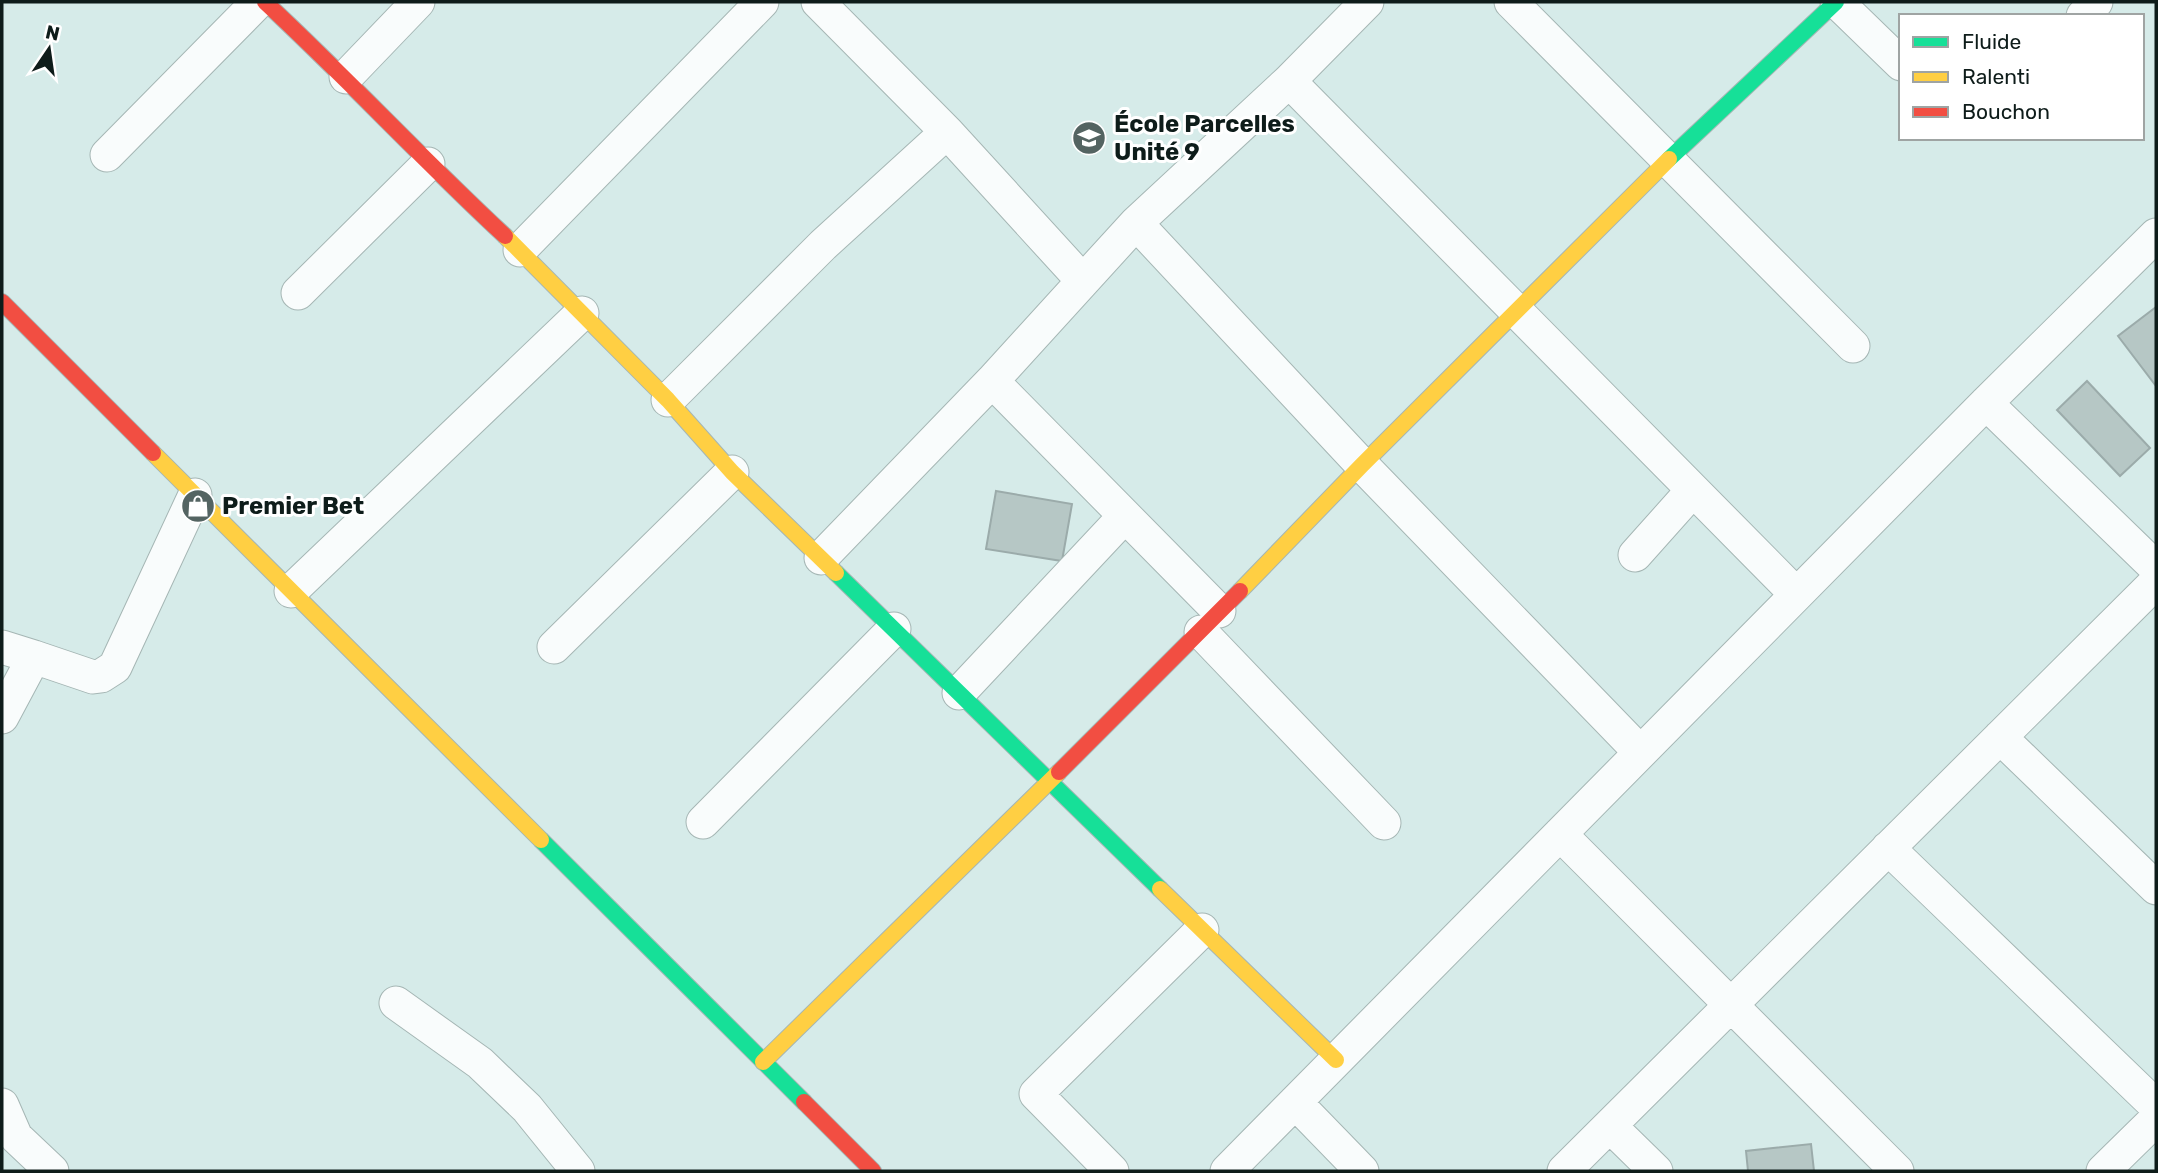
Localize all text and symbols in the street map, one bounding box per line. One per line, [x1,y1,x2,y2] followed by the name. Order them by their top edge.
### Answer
[14,14,84,84] north arrow
[1899,14,2144,140] legend
[43,20,62,46] text: N
[1962,29,2021,54] text: Fluide
[1962,64,2030,89] text: Ralenti
[1962,99,2050,124] text: Bouchon
[1114,110,1295,166] place label: École Parcelles Unité 9
[1070,119,1108,157] school or university icon: École Parcelles Unité 9
[179,487,217,525] shop icon: Premier Bet
[222,492,364,520] place label: Premier Bet

